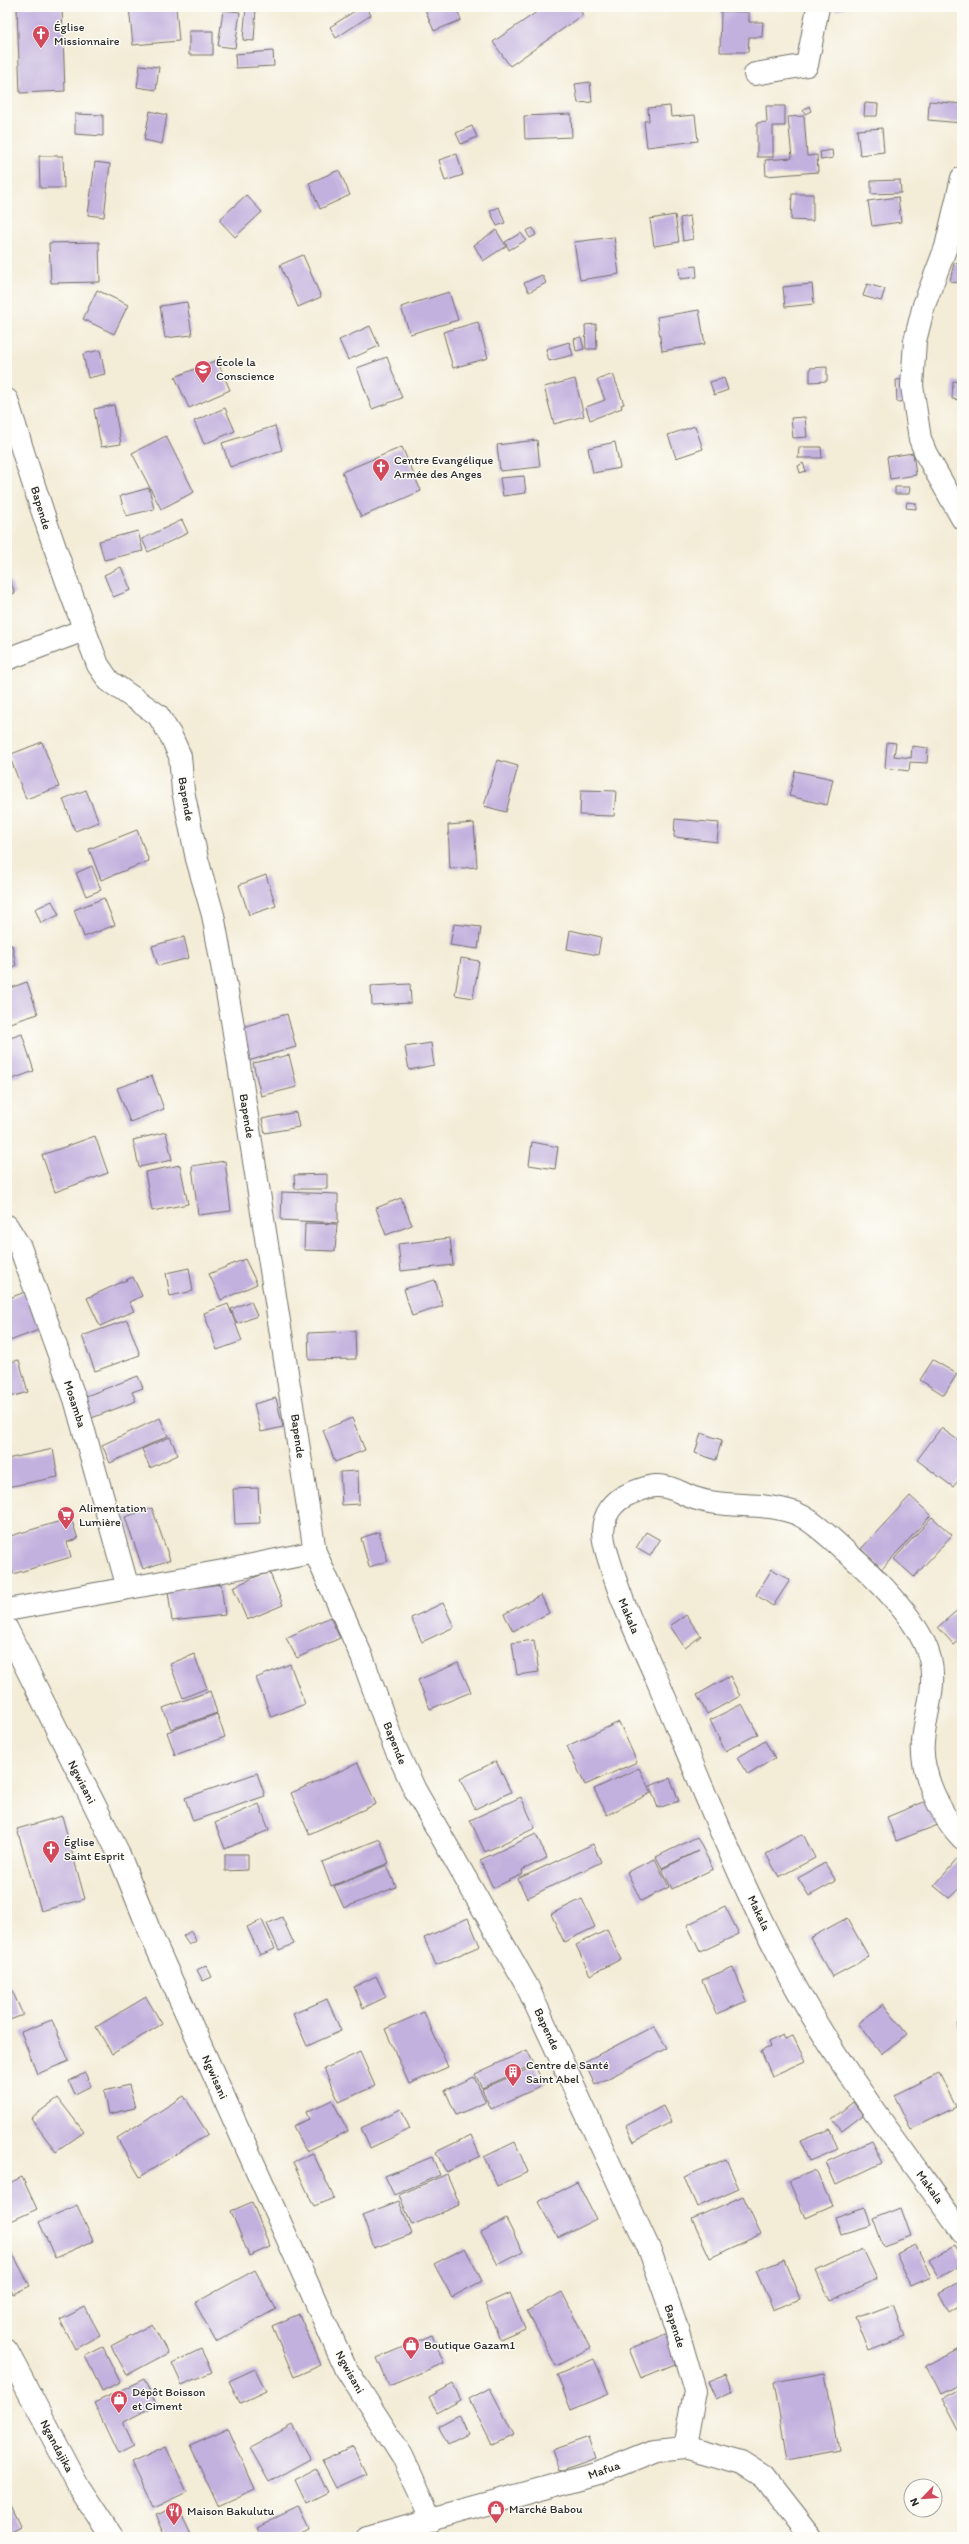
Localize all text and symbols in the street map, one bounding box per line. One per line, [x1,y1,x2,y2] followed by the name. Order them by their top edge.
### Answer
[54,20,120,48] place label: Église Missionnaire
[31,24,51,49] church icon: Église Missionnaire
[216,355,275,383] place label: École la Conscience
[193,359,213,384] school or university icon: École la Conscience
[394,453,494,481] place label: Centre Evangélique Armée des Anges
[371,457,391,482] church icon: Centre Evangélique Armée des Anges
[28,485,54,532] street label: Bapende
[175,776,197,822] street label: Bapende
[237,1093,257,1139] street label: Bapende
[61,1379,89,1430] street label: Mosamba
[288,1413,308,1459] street label: Bapende
[79,1501,147,1529] place label: Alimentation Lumière
[56,1505,76,1530] supermarket icon: Alimentation Lumière
[615,1596,643,1637] street label: Makala
[380,1720,410,1767] street label: Bapende
[65,1758,99,1806] street label: Ngwisani
[64,1835,125,1863] place label: Église Saint Esprit
[41,1839,61,1864] church icon: Église Saint Esprit
[745,1893,774,1934] street label: Makala
[531,2006,563,2052] street label: Bapende
[199,2053,231,2101] street label: Ngwisani
[526,2058,609,2086] place label: Centre de Santé Saint Abel
[503,2062,523,2087] building icon: Centre de Santé Saint Abel
[913,2168,947,2207] street label: Makala
[661,2303,689,2350] street label: Bapende
[401,2335,421,2360] shop icon: Boutique Gazam1
[424,2338,516,2352] place label: Boutique Gazam1
[333,2348,367,2396] street label: Ngwisani
[132,2385,206,2413] place label: Dépôt Boisson et Ciment
[109,2389,129,2414] shop icon: Dépôt Boisson et Ciment
[37,2417,77,2475] street label: Ngandajika
[586,2458,623,2482] street label: Mafua
[903,2478,943,2518] north arrow
[907,2496,922,2508] text: N
[486,2499,506,2524] shop icon: Marché Babou
[164,2501,184,2526] restaurant icon: Maison Bakulutu
[509,2502,583,2516] place label: Marché Babou
[187,2504,275,2518] place label: Maison Bakulutu

